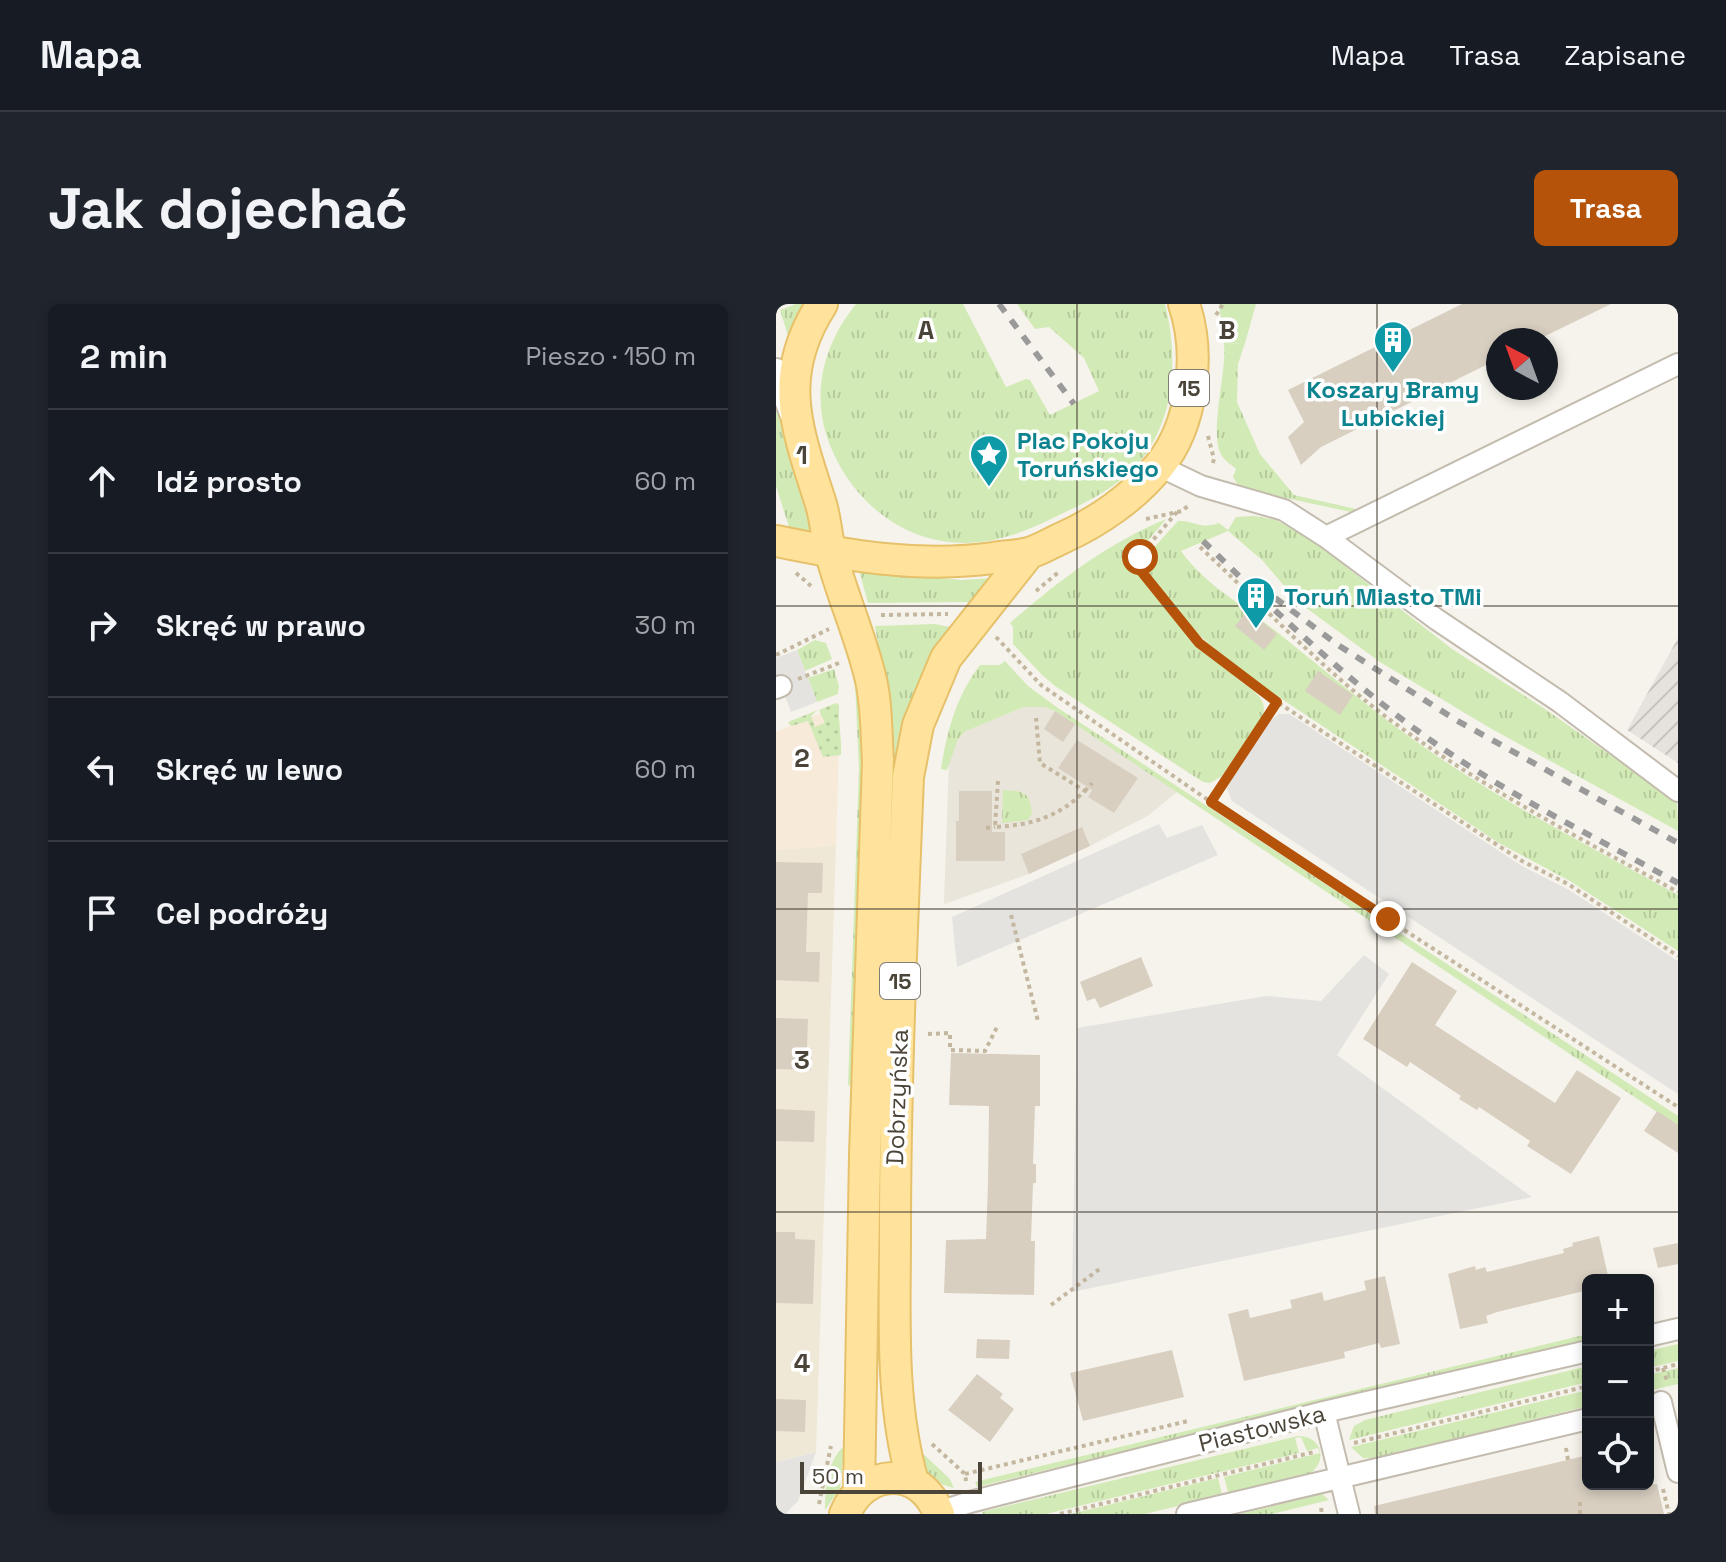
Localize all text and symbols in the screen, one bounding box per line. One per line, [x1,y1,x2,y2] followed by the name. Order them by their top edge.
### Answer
[40,31,142,79] text: Mapa
[1331,37,1405,73] text: Mapa
[1449,37,1520,73] text: Trasa
[1564,37,1686,73] text: Zapisane
[1534,170,1678,246] button: Trasa
[48,173,408,244] text: Jak dojechać
[918,313,935,347] text: A
[1218,313,1236,347] text: B
[1372,319,1414,374] building icon: Koszary Bramy Lubickiej
[1486,328,1558,400] north arrow
[80,335,168,378] text: 2 min
[525,339,696,373] text: Pieszo · 150 m
[1169,370,1209,406] road number: 15
[1307,374,1479,433] place label: Koszary Bramy Lubickiej
[1017,425,1159,484] place label: Plac Pokoju Toruńskiego
[968,433,1010,488] place icon: Plac Pokoju Toruńskiego
[796,438,808,472] text: 1
[80,459,124,503] icon: ahead
[156,462,302,501] text: Idź prosto
[634,464,696,498] text: 60 m
[1122,539,1158,575] route start
[1235,575,1277,630] building icon: Toruń Miasto TMi
[1284,581,1482,612] place label: Toruń Miasto TMi
[80,603,124,647] icon: right
[156,606,366,645] text: Skręć w prawo
[635,608,696,642] text: 30 m
[794,741,810,775] text: 2
[80,747,124,791] icon: left
[156,750,343,789] text: Skręć w lewo
[634,752,696,786] text: 60 m
[80,891,124,935] icon: arrive
[156,894,328,933] text: Cel podróży
[1370,901,1406,937] route end
[880,963,920,999] road number: 15
[879,1028,915,1166] street label: Dobrzyńska
[794,1043,810,1077] text: 3
[1582,1274,1654,1490] map controls
[1582,1274,1654,1346] button: +
[794,1346,810,1380] text: 4
[1582,1346,1654,1418] button: −
[1195,1397,1329,1459] street label: Piastowska
[1582,1418,1654,1490] button: locate
[800,1458,982,1494] scale bar
[812,1462,864,1490] text: 50 m

